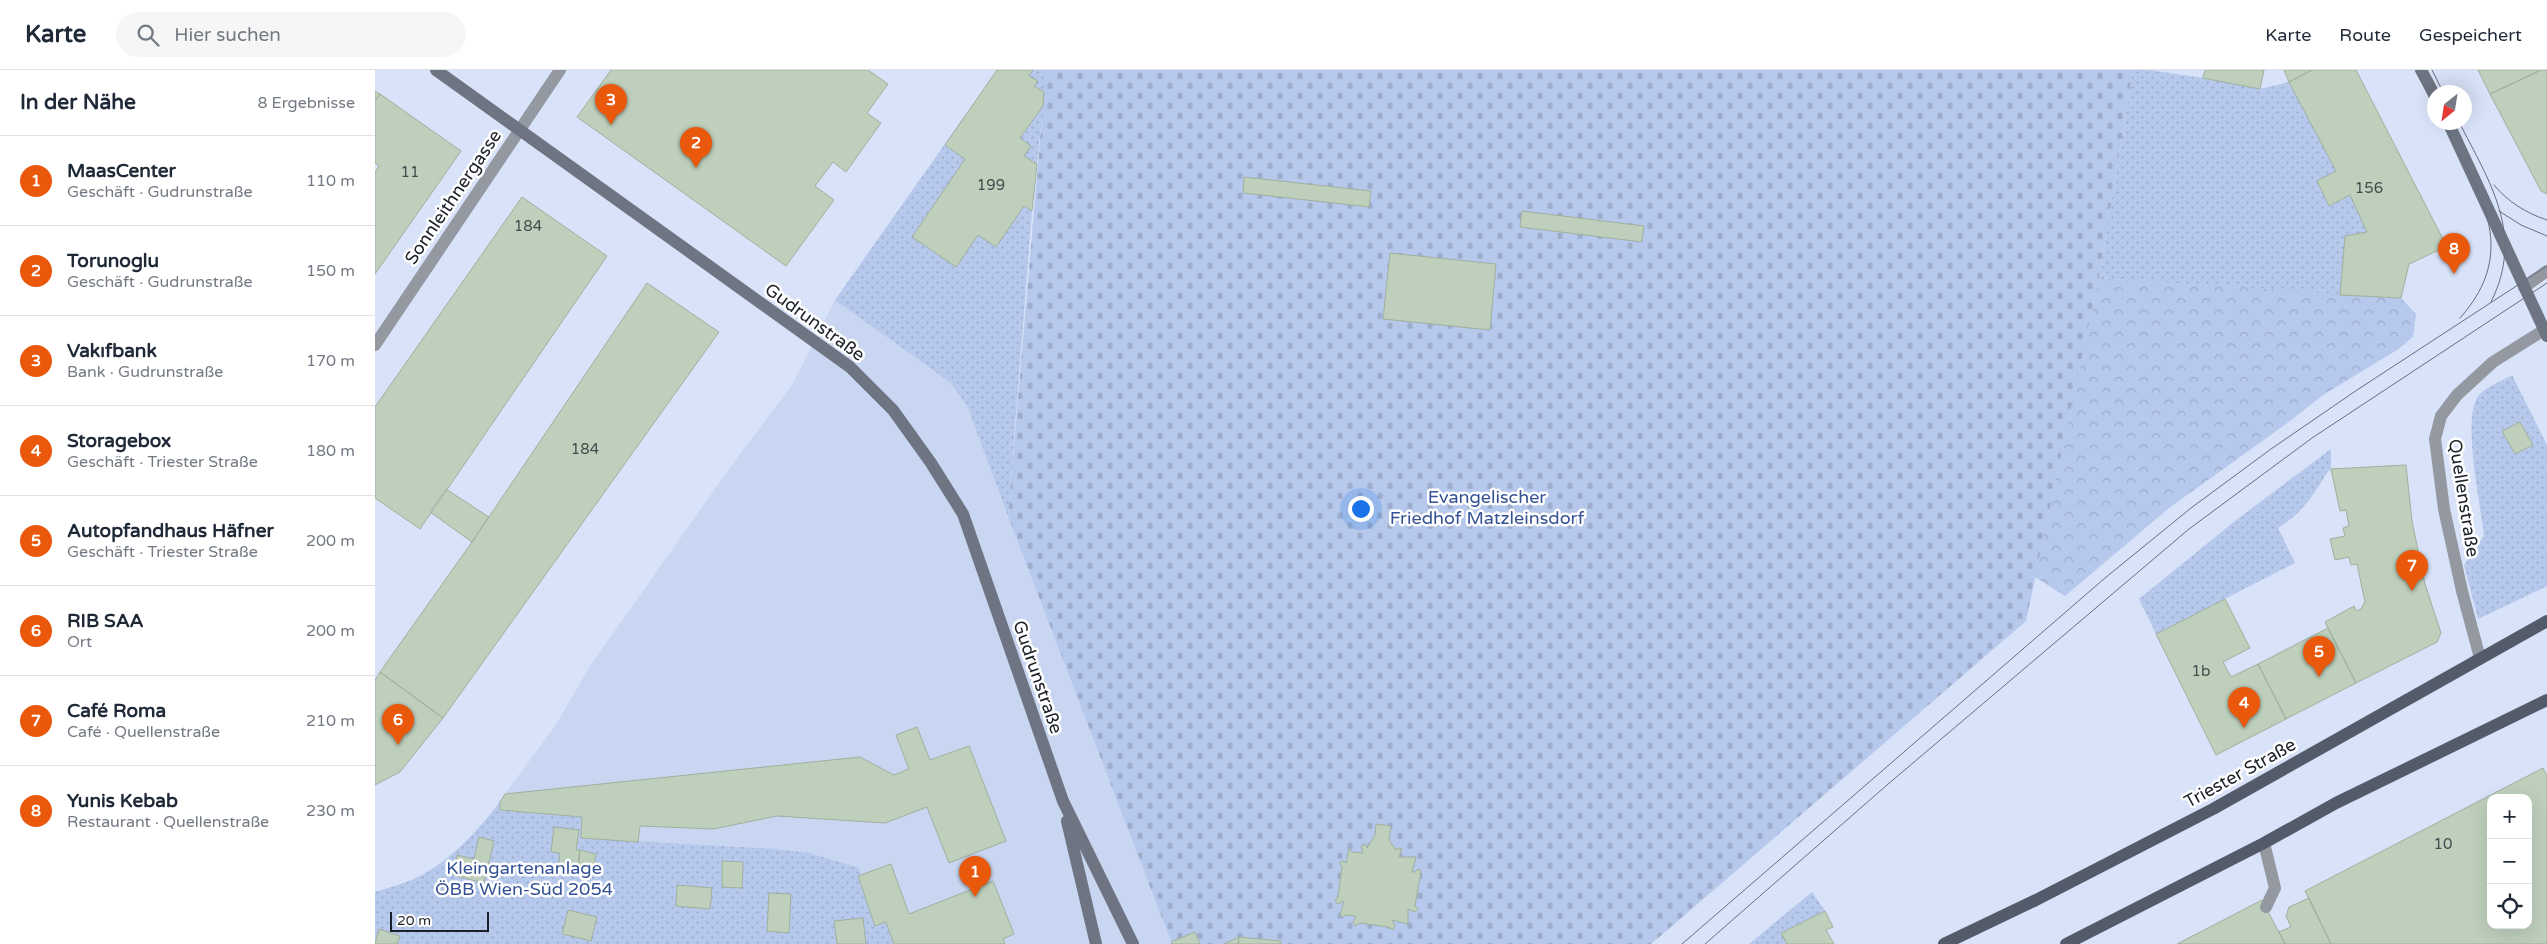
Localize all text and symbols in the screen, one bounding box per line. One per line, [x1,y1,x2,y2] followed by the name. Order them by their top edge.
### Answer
[116,12,466,57] search box
[25,20,86,49] text: Karte
[134,21,162,49] icon: search
[174,24,281,46] text: Hier suchen
[2265,24,2311,46] text: Karte
[2339,24,2391,46] text: Route
[2419,24,2522,46] text: Gespeichert
[595,84,627,125] pin: 3
[2427,85,2472,130] north arrow
[20,90,136,115] text: In der Nähe
[257,93,355,113] text: 8 Ergebnisse
[400,125,506,269] street label: Sonnleithnergasse
[680,127,712,168] pin: 2
[67,160,176,182] text: MaasCenter
[401,163,419,181] house number: 11
[31,171,41,191] text: 1
[306,171,355,191] text: 110 m
[977,176,1005,194] house number: 199
[2355,179,2383,197] house number: 156
[67,182,253,202] text: Geschäft · Gudrunstraße
[514,217,542,235] house number: 184
[2438,233,2470,274] pin: 8
[67,250,159,272] text: Torunoglu
[31,261,41,281] text: 2
[306,261,355,281] text: 150 m
[67,272,253,292] text: Geschäft · Gudrunstraße
[761,278,869,366] street label: Gudrunstraße
[67,340,157,362] text: Vakıfbank
[31,351,41,371] text: 3
[306,351,355,371] text: 170 m
[67,362,223,382] text: Bank · Gudrunstraße
[67,430,171,452] text: Storagebox
[2444,437,2484,559] street label: Quellenstraße
[571,440,599,458] house number: 184
[31,441,41,461] text: 4
[306,441,355,461] text: 180 m
[67,452,258,472] text: Geschäft · Triester Straße
[1390,486,1584,529] park label: Evangelischer Friedhof Matzleinsdorf
[1348,496,1374,522] your location
[67,520,274,542] text: Autopfandhaus Häfner
[31,531,41,551] text: 5
[306,531,355,551] text: 200 m
[67,542,258,562] text: Geschäft · Triester Straße
[2396,550,2428,591] pin: 7
[67,610,144,632] text: RIB SAA
[1008,617,1068,737] street label: Gudrunstraße
[31,621,41,641] text: 6
[306,621,355,641] text: 200 m
[67,632,92,652] text: Ort
[2303,636,2335,677] pin: 5
[2192,662,2210,680] house number: 1b
[2228,687,2260,728] pin: 4
[67,700,166,722] text: Café Roma
[382,704,414,745] pin: 6
[31,711,41,731] text: 7
[306,711,355,731] text: 210 m
[67,722,220,742] text: Café · Quellenstraße
[2180,733,2300,813] street label: Triester Straße
[67,790,178,812] text: Yunis Kebab
[2487,794,2532,929] map controls
[2487,794,2532,839] button: +
[31,801,41,821] text: 8
[306,801,355,821] text: 230 m
[67,812,269,832] text: Restaurant · Quellenstraße
[2434,835,2452,853] house number: 10
[2487,839,2532,884] button: −
[959,856,991,897] pin: 1
[435,857,613,900] park label: Kleingartenanlage ÖBB Wien-Süd 2054
[2487,884,2532,929] button: locate
[390,909,489,932] scale bar
[397,912,431,929] text: 20 m

